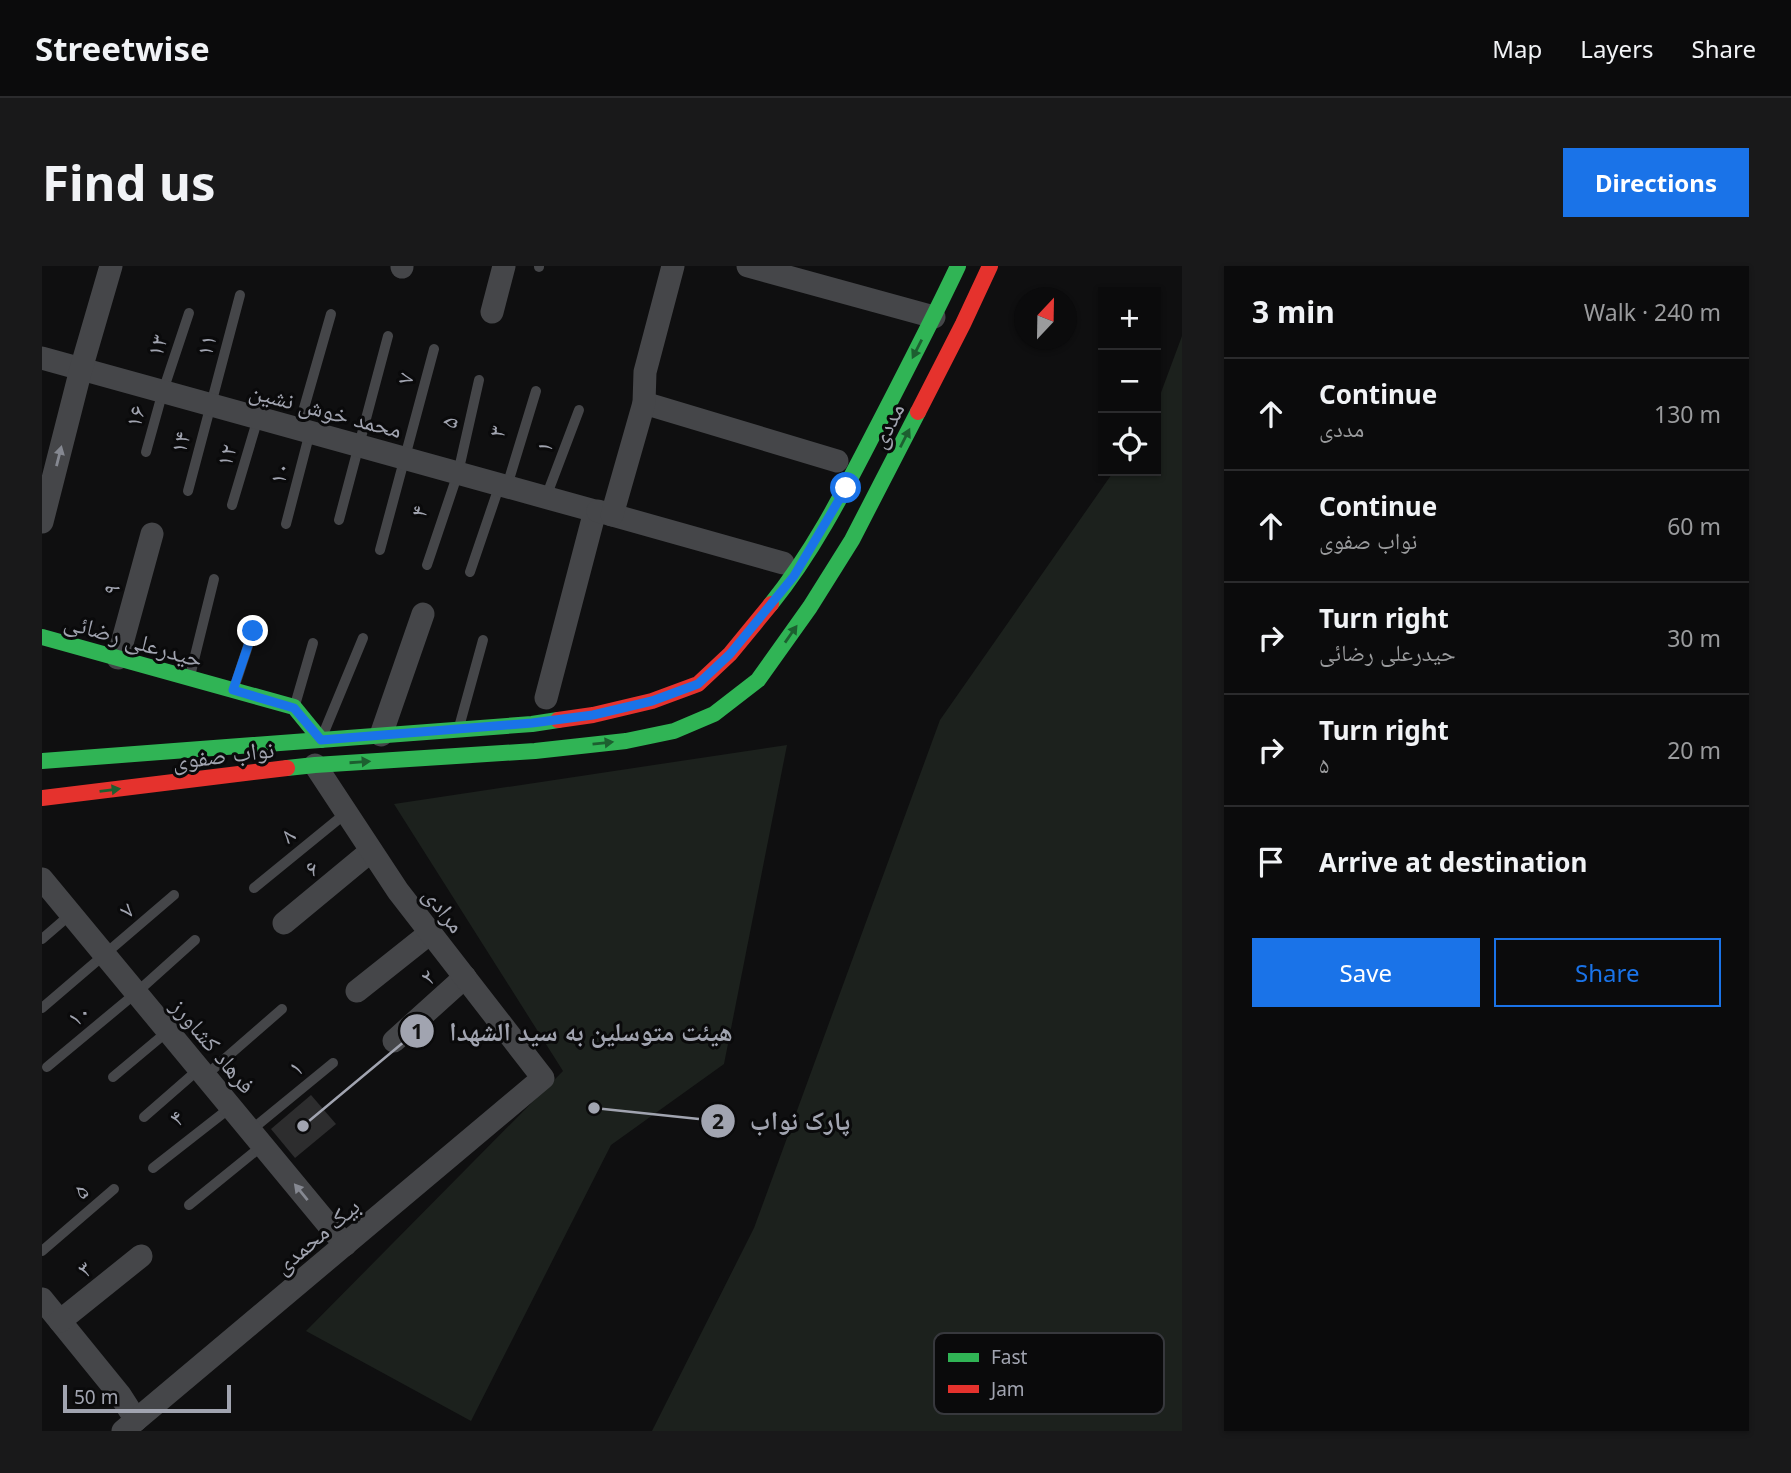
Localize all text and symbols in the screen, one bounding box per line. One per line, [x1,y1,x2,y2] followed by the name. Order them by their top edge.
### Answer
[35,26,210,71] text: Streetwise
[1492,32,1542,65] text: Map
[1580,32,1654,65] text: Layers
[1692,32,1756,65] text: Share
[1563,148,1749,217] button: Directions
[42,149,216,215] text: Find us
[1014,287,1077,350] north arrow
[1098,287,1161,476] map controls
[1098,287,1161,350] button: +
[1252,291,1335,332] text: 3 min
[1584,296,1721,328] text: Walk · 240 m
[137,330,175,360] street label: ۱۳
[186,330,224,360] street label: ۱۱
[912,339,923,359] one-way arrow
[1098,350,1161,413] button: −
[387,368,421,387] street label: ۷
[246,373,406,445] street label: محمد خوش نشین
[1319,376,1437,412] text: Continue
[1252,395,1290,433] icon: ahead
[861,397,911,453] street label: مددی
[1654,398,1721,430] text: 130 m
[115,401,153,431] street label: ۱۶
[1319,412,1364,444] text: مددی
[431,413,465,431] street label: ۵
[1098,413,1161,476] button: locate
[479,421,513,441] street label: ۳
[160,427,198,457] street label: ۱۴
[899,428,911,448] one-way arrow
[526,435,560,457] street label: ۱
[206,440,244,470] street label: ۱۲
[54,445,65,467] one-way arrow
[259,458,297,488] street label: ۱۰
[830,472,861,503] route start
[1319,488,1437,524] text: Continue
[401,501,435,521] street label: ۴
[1252,507,1290,545] icon: ahead
[1667,510,1721,542] text: 60 m
[1319,524,1417,556] text: نواب صفوی
[93,580,127,598] street label: ۹
[1319,600,1449,636] text: Turn right
[61,603,207,675] street label: حیدرعلی رضائی
[237,615,268,646] route end
[1252,619,1290,657] icon: right
[1667,622,1721,654] text: 30 m
[783,625,797,643] one-way arrow
[1319,636,1456,668] text: حیدرعلی رضائی
[1319,712,1449,748] text: Turn right
[170,731,276,777] street label: نواب صفوی
[1252,731,1290,769] icon: right
[1667,734,1721,766] text: 20 m
[592,738,614,749] one-way arrow
[1319,748,1329,780] text: ۵
[349,757,371,768] one-way arrow
[99,784,121,795] one-way arrow
[272,818,302,850] street label: ۸
[1252,843,1290,881] icon: arrive
[1319,844,1588,880] text: Arrive at destination
[296,851,326,883] street label: ۶
[416,879,474,939] street label: مرادی
[111,893,141,925] street label: ۷
[1252,938,1480,1007] button: Save
[1494,938,1721,1007] button: Share
[412,960,442,992] street label: ۲
[163,989,264,1100] street label: فرهاد کشاورز
[59,994,97,1034] street label: ۱۰
[400,1008,746,1055] callout: هیئت متوسلین به سید الشهدا
[449,1013,733,1049] text: هیئت متوسلین به سید الشهدا
[411,1017,423,1045] text: 1
[280,1051,310,1083] street label: ۱
[701,1098,864,1145] callout: پارک نواب
[162,1101,190,1133] street label: ۴
[750,1102,850,1138] text: پارک نواب
[712,1107,724,1135] text: 2
[65,1174,95,1206] street label: ۵
[294,1184,309,1201] one-way arrow
[266,1189,366,1281] street label: بیک محمدی
[69,1252,99,1284] street label: ۳
[934,1333,1164,1414] legend
[991,1344,1028,1370] text: Fast
[989,1376,1025,1402] text: Jam
[63,1382,231,1414] scale bar
[74,1384,118,1410] text: 50 m

